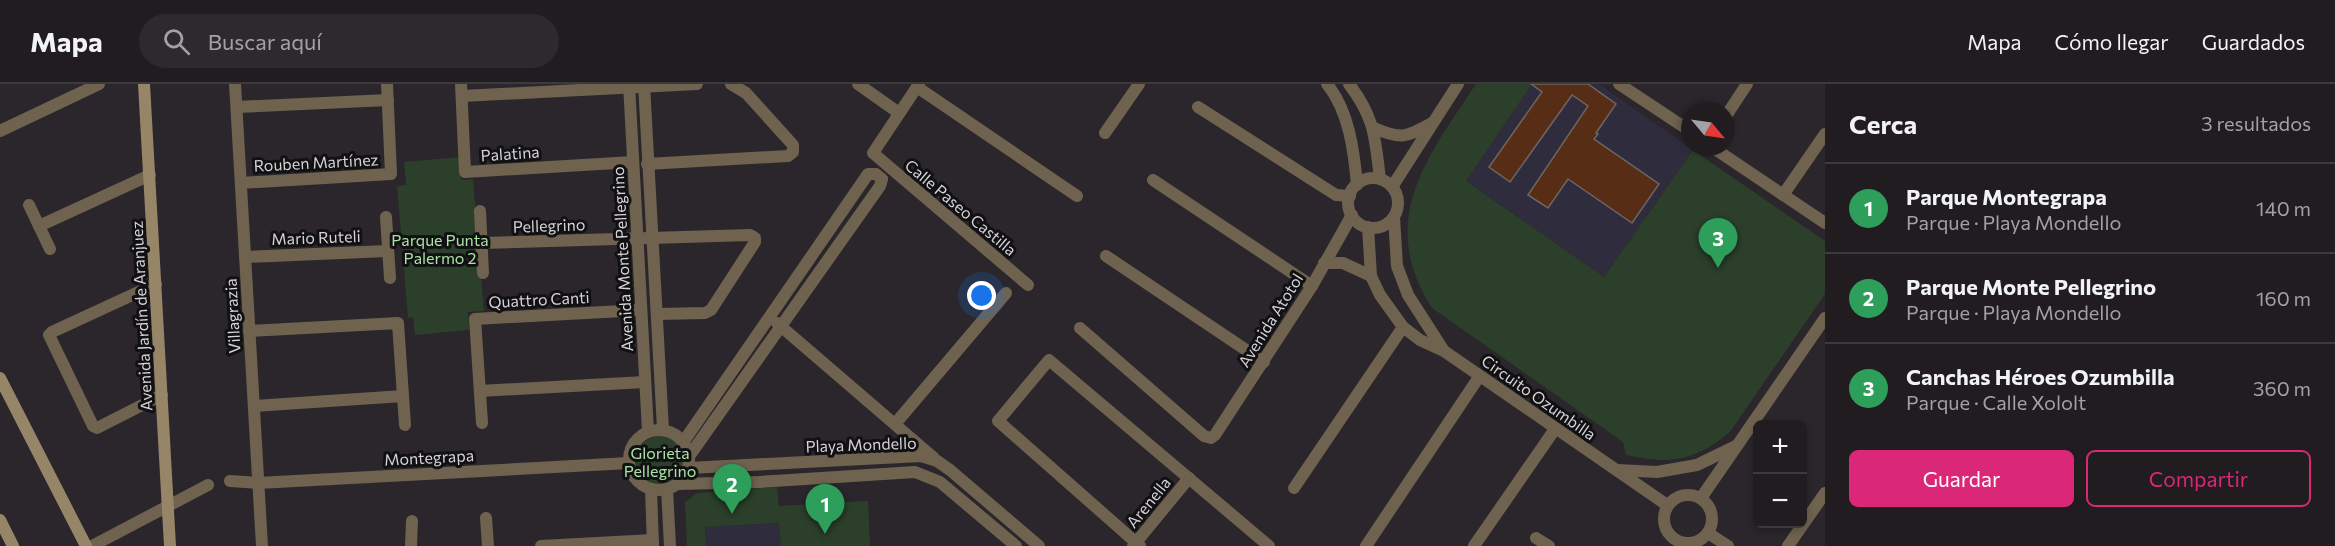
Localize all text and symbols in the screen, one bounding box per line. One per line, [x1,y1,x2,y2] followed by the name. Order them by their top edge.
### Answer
[139,14,559,68] search box
[30,24,103,58] text: Mapa
[160,25,193,58] icon: search
[208,28,322,55] text: Buscar aquí
[1967,29,2022,54] text: Mapa
[2055,29,2169,54] text: Cómo llegar
[2202,29,2305,54] text: Guardados
[1681,102,1735,156] north arrow
[1849,108,1917,139] text: Cerca
[2201,111,2311,135] text: 3 resultados
[480,141,540,165] street label: Palatina
[253,149,379,175] street label: Rouben Martínez
[901,155,1021,259] street label: Calle Paseo Castilla
[608,166,636,352] street label: Avenida Monte Pellegrino
[1906,183,2107,210] text: Parque Montegrapa
[1864,196,1873,220] text: 1
[2256,196,2311,220] text: 140 m
[1906,210,2121,234] text: Parque · Playa Mondello
[512,214,586,236] street label: Pellegrino
[1698,218,1738,268] pin: 3
[127,220,155,412] street label: Avenida Jardín de Aranjuez
[271,226,361,248] street label: Mario Ruteli
[391,230,489,267] park label: Parque Punta Palermo 2
[1234,270,1306,370] street label: Avenida Atotol
[1906,273,2156,300] text: Parque Monte Pellegrino
[221,278,243,354] street label: Villagrazia
[967,281,996,310] your location
[1863,286,1874,310] text: 2
[2256,286,2311,310] text: 160 m
[488,287,590,311] street label: Quattro Canti
[1906,300,2121,324] text: Parque · Playa Mondello
[1478,350,1600,444] street label: Circuito Ozumbilla
[1906,363,2175,390] text: Canchas Héroes Ozumbilla
[1863,376,1874,400] text: 3
[2253,376,2311,400] text: 360 m
[1906,390,2086,414] text: Parque · Calle Xololt
[1753,420,1807,528] map controls
[1753,420,1807,474] button: +
[805,433,917,455] street label: Playa Mondello
[624,443,696,480] park label: Glorieta Pellegrino
[384,445,474,469] street label: Montegrapa
[1849,450,2074,507] button: Guardar
[2086,450,2311,507] button: Compartir
[712,464,752,514] pin: 2
[1122,473,1174,531] street label: Arenella
[1753,474,1807,528] button: −
[806,484,844,534] pin: 1

